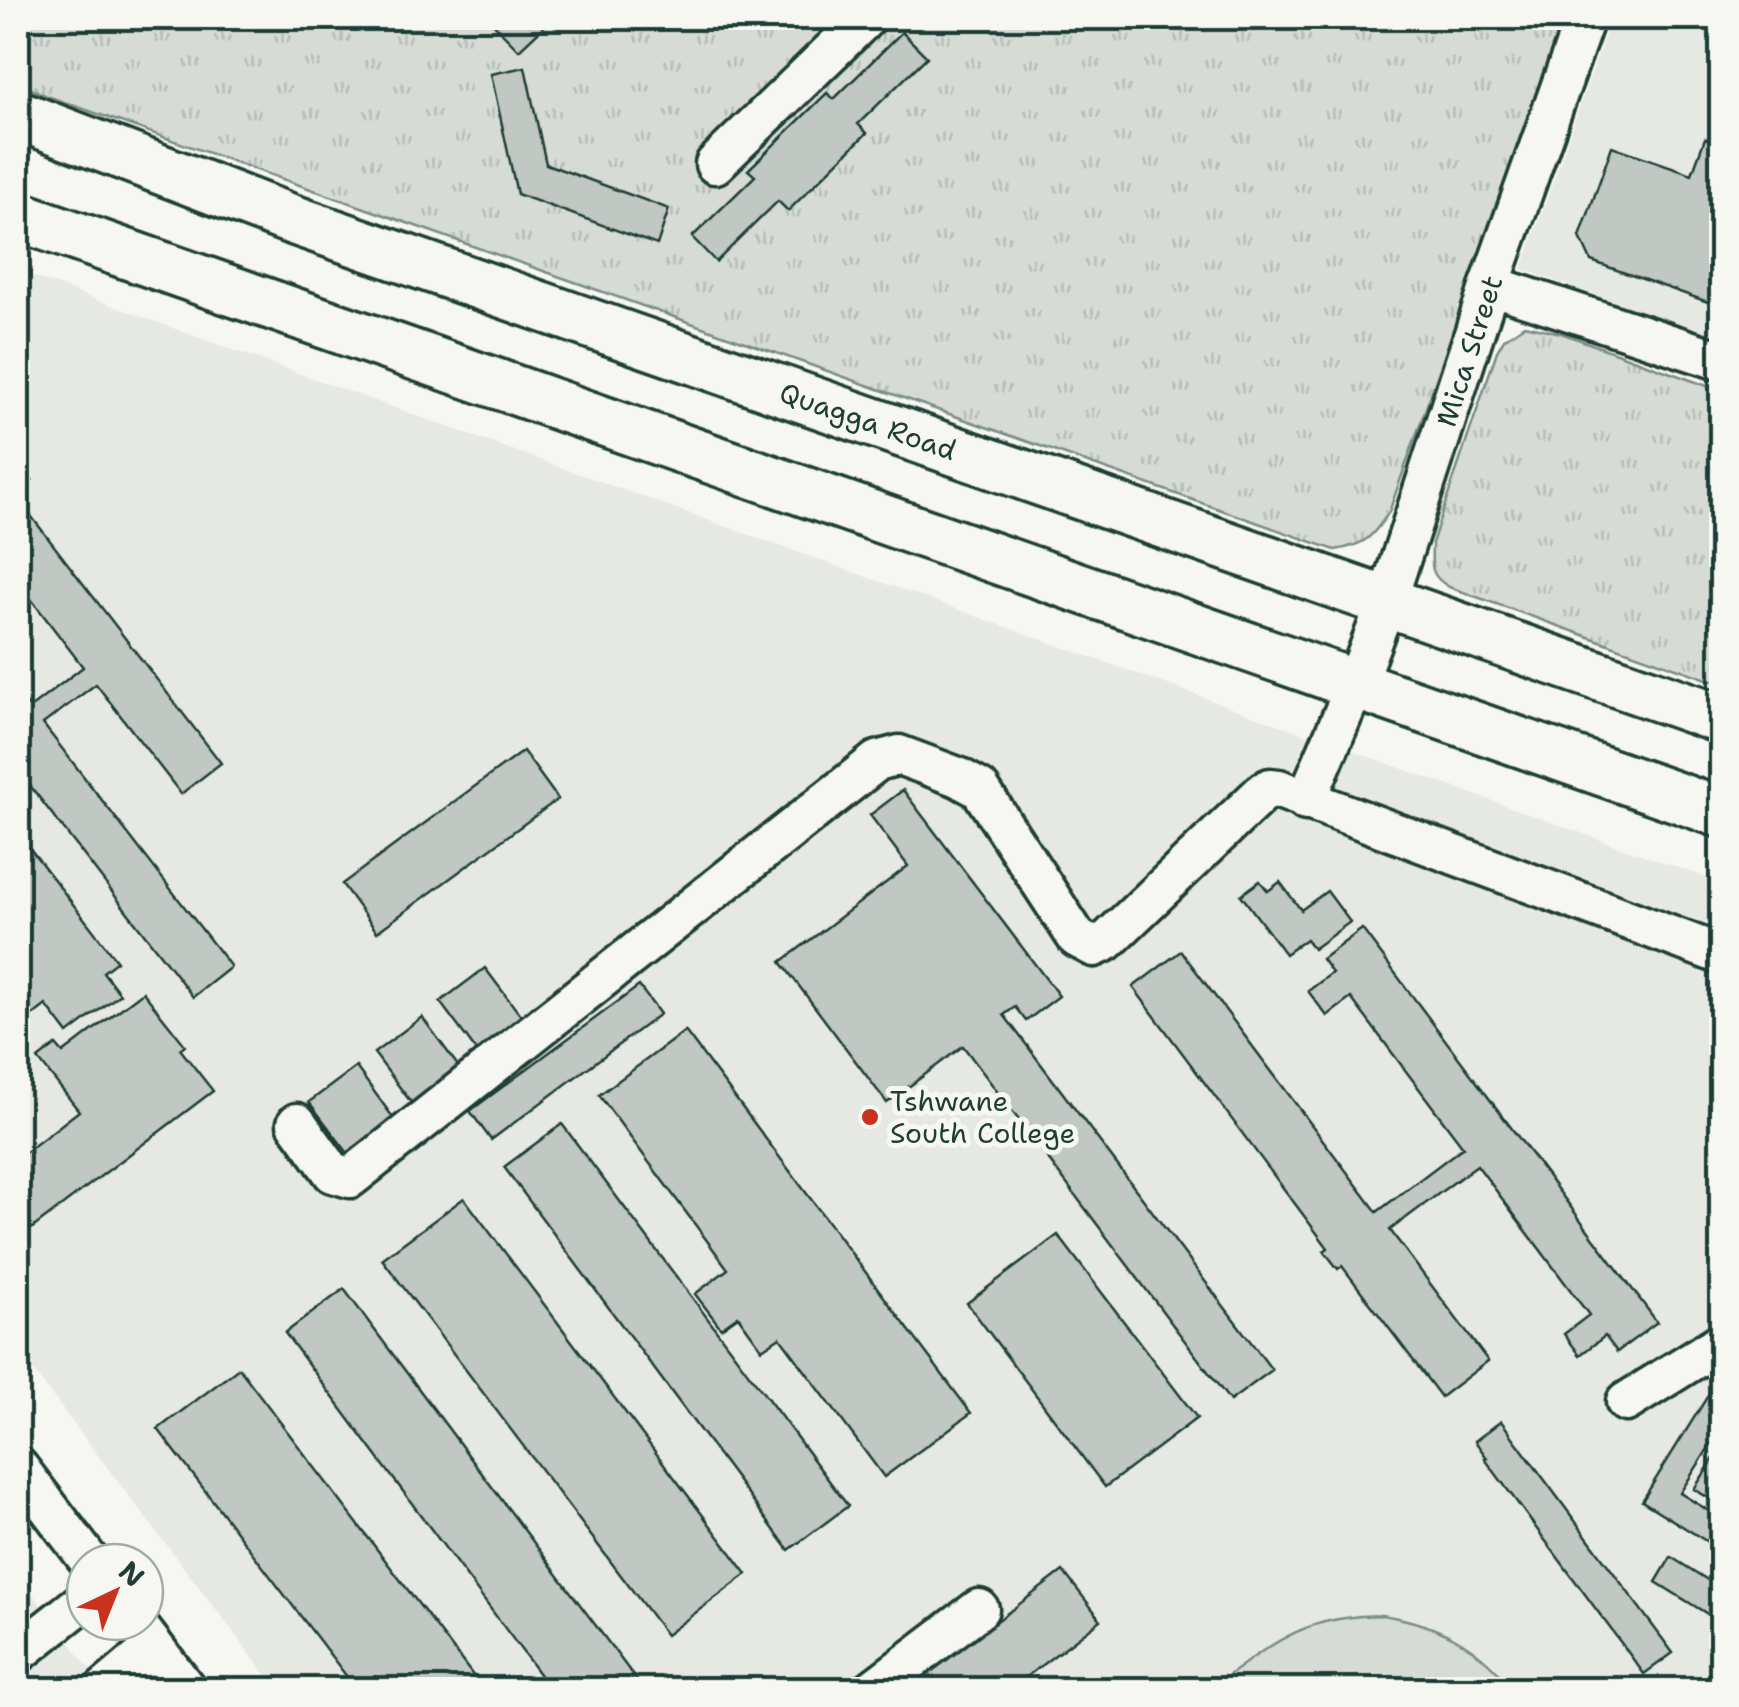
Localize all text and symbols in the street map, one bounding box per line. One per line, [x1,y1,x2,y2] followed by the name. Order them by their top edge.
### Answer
[1427,270,1511,432] street label: Mica Street
[775,373,961,469] street label: Quagga Road
[890,1082,1075,1152] place label: Tshwane South College
[859,1106,881,1128] marker: Tshwane South College
[65,1542,165,1642] north arrow
[111,1552,153,1595] text: N

